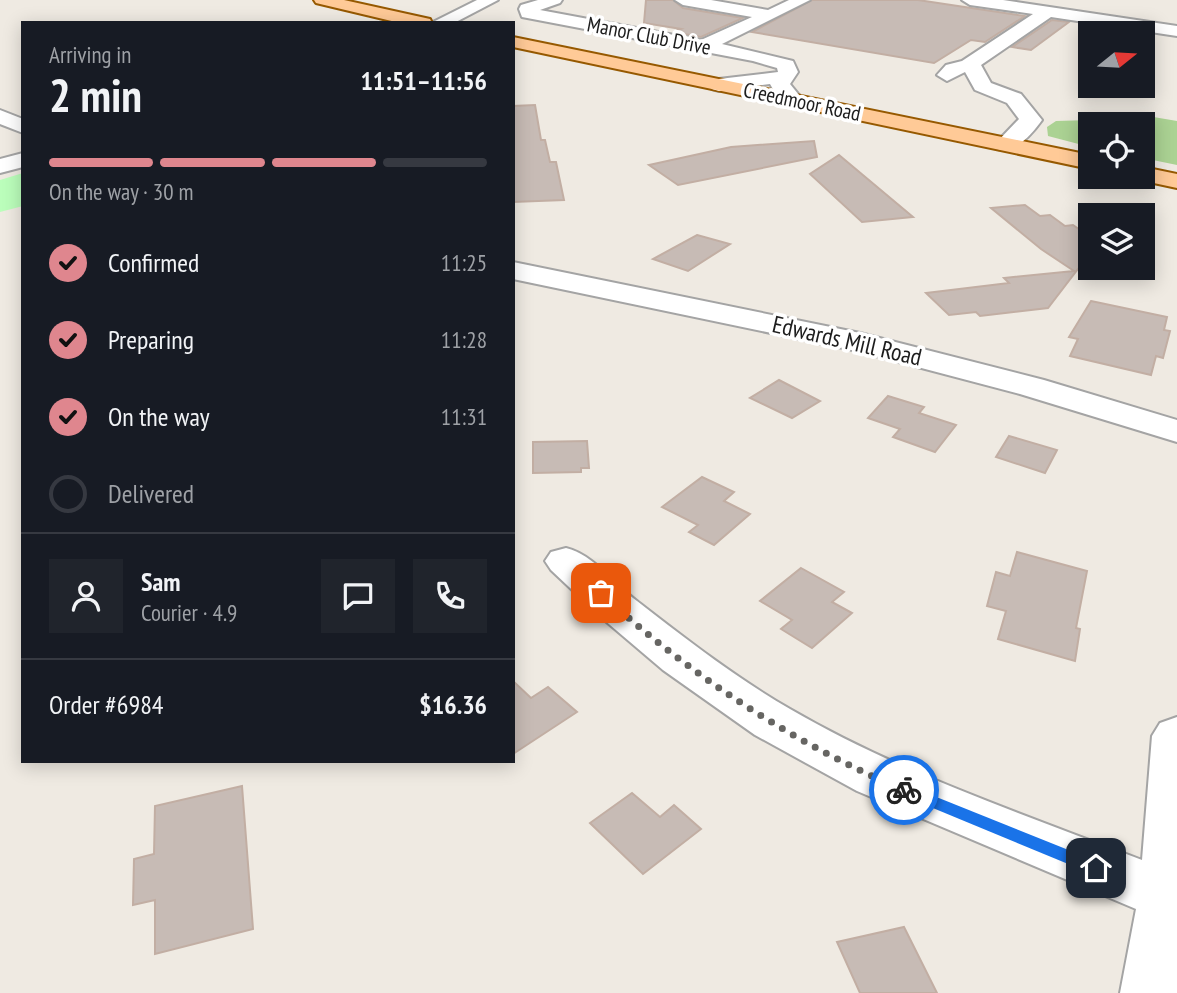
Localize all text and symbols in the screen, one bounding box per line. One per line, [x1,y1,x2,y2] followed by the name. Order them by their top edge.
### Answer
[585,10,713,61] street label: Manor Club Drive
[1078,21,1155,98] north arrow
[1078,21,1155,280] map controls
[49,40,131,69] text: Arriving in
[360,64,487,97] text: 11:51–11:56
[49,65,142,125] text: 2 min
[741,76,863,127] street label: Creedmoor Road
[1078,112,1155,189] button: locate
[49,177,193,206] text: On the way · 30 m
[1078,203,1155,280] button: layers
[49,244,87,282] icon: check
[108,246,199,279] text: Confirmed
[441,248,487,277] text: 11:25
[769,308,925,373] street label: Edwards Mill Road
[49,321,87,359] icon: check
[108,323,194,356] text: Preparing
[441,325,487,354] text: 11:28
[49,398,87,436] icon: check
[108,400,210,433] text: On the way
[441,402,487,431] text: 11:31
[108,477,194,510] text: Delivered
[49,559,123,633] button: person
[321,559,395,633] button: chat
[413,559,487,633] button: phone
[571,563,631,623] pin
[141,565,180,598] text: Sam
[582,574,620,612] icon: bag
[141,598,237,627] text: Courier · 4.9
[49,688,164,721] text: Order #6984
[419,688,487,721] text: $16.36
[869,755,939,825] courier
[885,771,923,809] icon: bike
[1066,838,1126,898] pin
[1077,849,1115,887] icon: home

